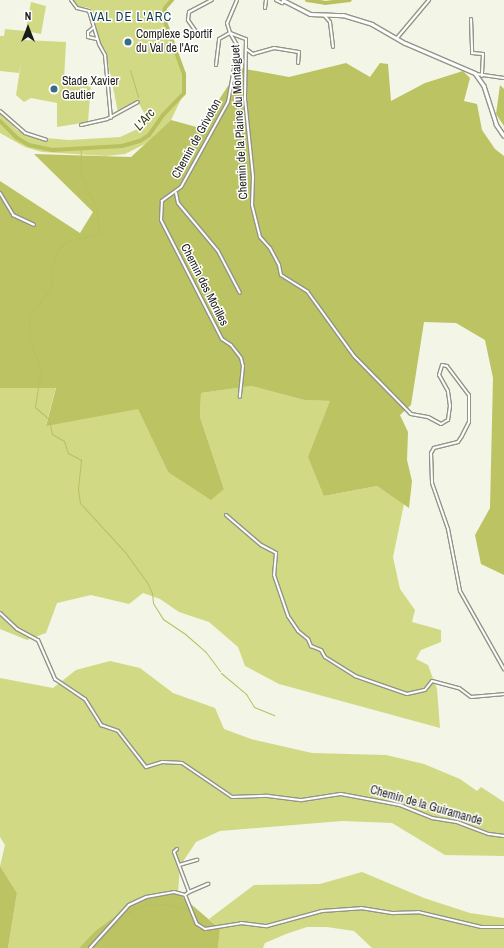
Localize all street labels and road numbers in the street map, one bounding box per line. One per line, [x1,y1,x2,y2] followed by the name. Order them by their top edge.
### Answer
[229,44,251,200] street label: Chemin de la Plaine du Montaiguet
[169,97,225,181] street label: Chemin de Grivoton
[177,242,231,328] street label: Chemin des Morilles
[368,783,484,829] street label: Chemin de la Guiramande

